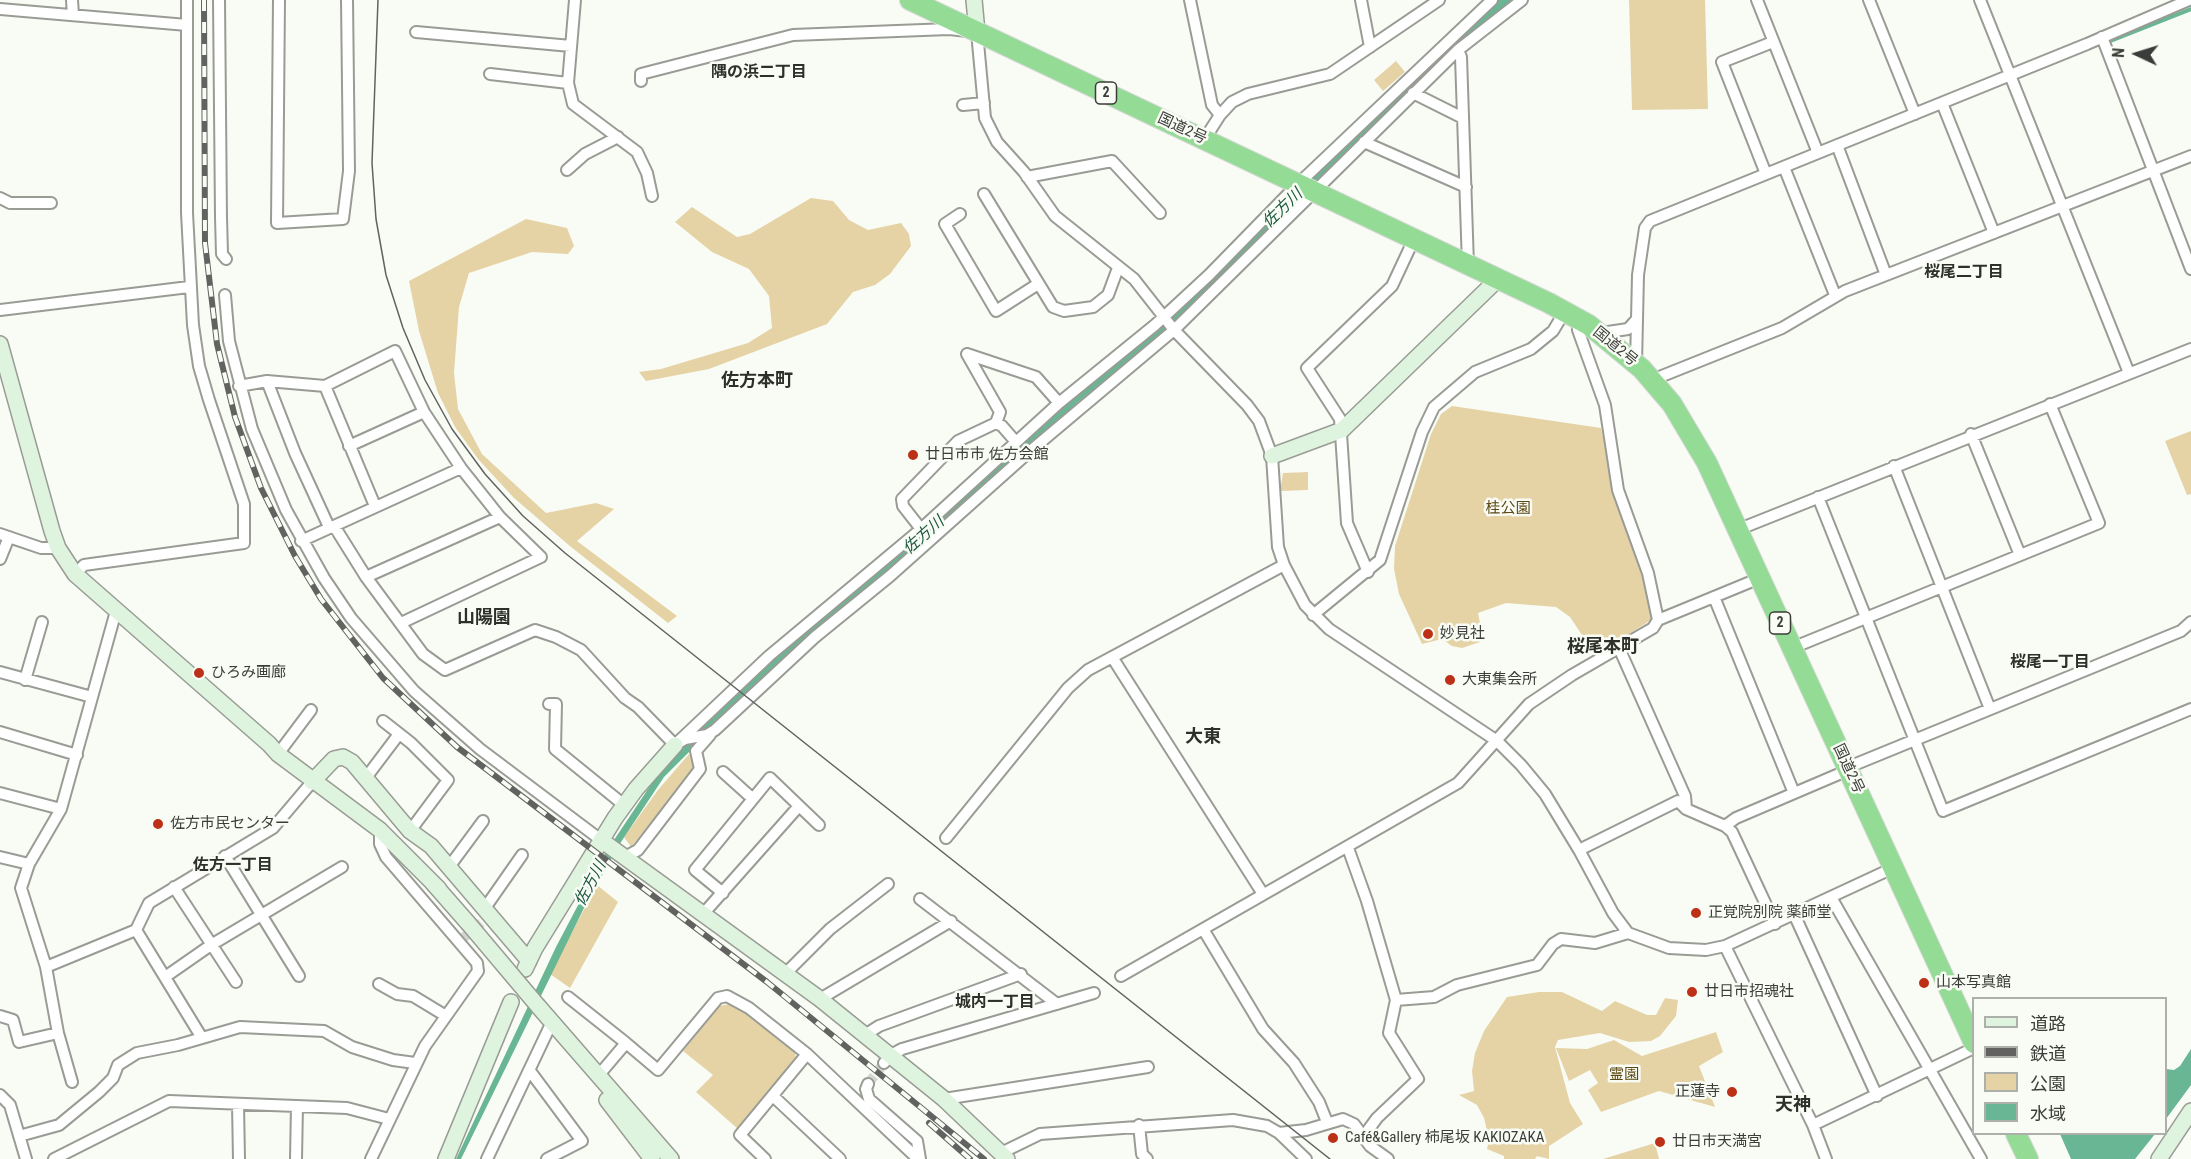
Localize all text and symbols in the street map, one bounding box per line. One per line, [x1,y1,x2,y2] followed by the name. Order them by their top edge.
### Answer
[2107,24,2167,84] north arrow
[2109,47,2128,58] text: N
[711,63,807,83] district label: 隅の浜二丁目
[1096,82,1116,104] road number: 2
[1154,110,1210,148] street label: 国道2号
[1259,185,1307,233] water label: 佐方川
[1924,263,2004,283] district label: 桜尾二丁目
[1589,324,1641,370] street label: 国道2号
[721,370,793,392] district label: 佐方本町
[925,446,1048,464] place label: 廿日市市 佐方会館
[906,448,920,462] marker: 廿日市市 佐方会館
[1486,500,1530,518] park label: 桂公園
[900,513,948,559] water label: 佐方川
[457,607,511,629] district label: 山陽園
[1770,612,1790,634] road number: 2
[1440,625,1485,643] place label: 妙見社
[1421,627,1435,641] marker: 妙見社
[1567,636,1639,658] district label: 桜尾本町
[2010,653,2090,673] district label: 桜尾一丁目
[211,664,286,682] place label: ひろみ画廊
[192,666,206,680] marker: ひろみ画廊
[1462,671,1537,689] place label: 大東集会所
[1443,673,1457,687] marker: 大東集会所
[1185,726,1221,748] district label: 大東
[1829,741,1867,797] street label: 国道2号
[170,815,290,833] place label: 佐方市民センター
[151,817,165,831] marker: 佐方市民センター
[193,856,273,876] district label: 佐方一丁目
[571,858,611,910] water label: 佐方川
[1708,904,1831,922] place label: 正覚院別院 薬師堂
[1689,906,1703,920] marker: 正覚院別院 薬師堂
[1936,974,2011,992] place label: 山本写真館
[1917,976,1931,990] marker: 山本写真館
[1704,983,1794,1001] place label: 廿日市招魂社
[1685,985,1699,999] marker: 廿日市招魂社
[955,993,1035,1013] district label: 城内一丁目
[1972,997,2167,1135] legend
[2030,1013,2066,1034] text: 道路
[2030,1043,2066,1064] text: 鉄道
[1609,1066,1639,1084] park label: 霊園
[2030,1073,2066,1094] text: 公園
[1675,1083,1720,1101] place label: 正蓮寺
[1725,1085,1739,1099] marker: 正蓮寺
[1775,1094,1811,1116] district label: 天神
[2030,1103,2066,1124] text: 水域
[1345,1129,1544,1147] place label: Café&Gallery 柿尾坂 KAKIOZAKA
[1326,1131,1340,1145] marker: Café&Gallery 柿尾坂 KAKIOZAKA
[1672,1133,1762,1151] place label: 廿日市天満宮
[1653,1135,1667,1149] marker: 廿日市天満宮

